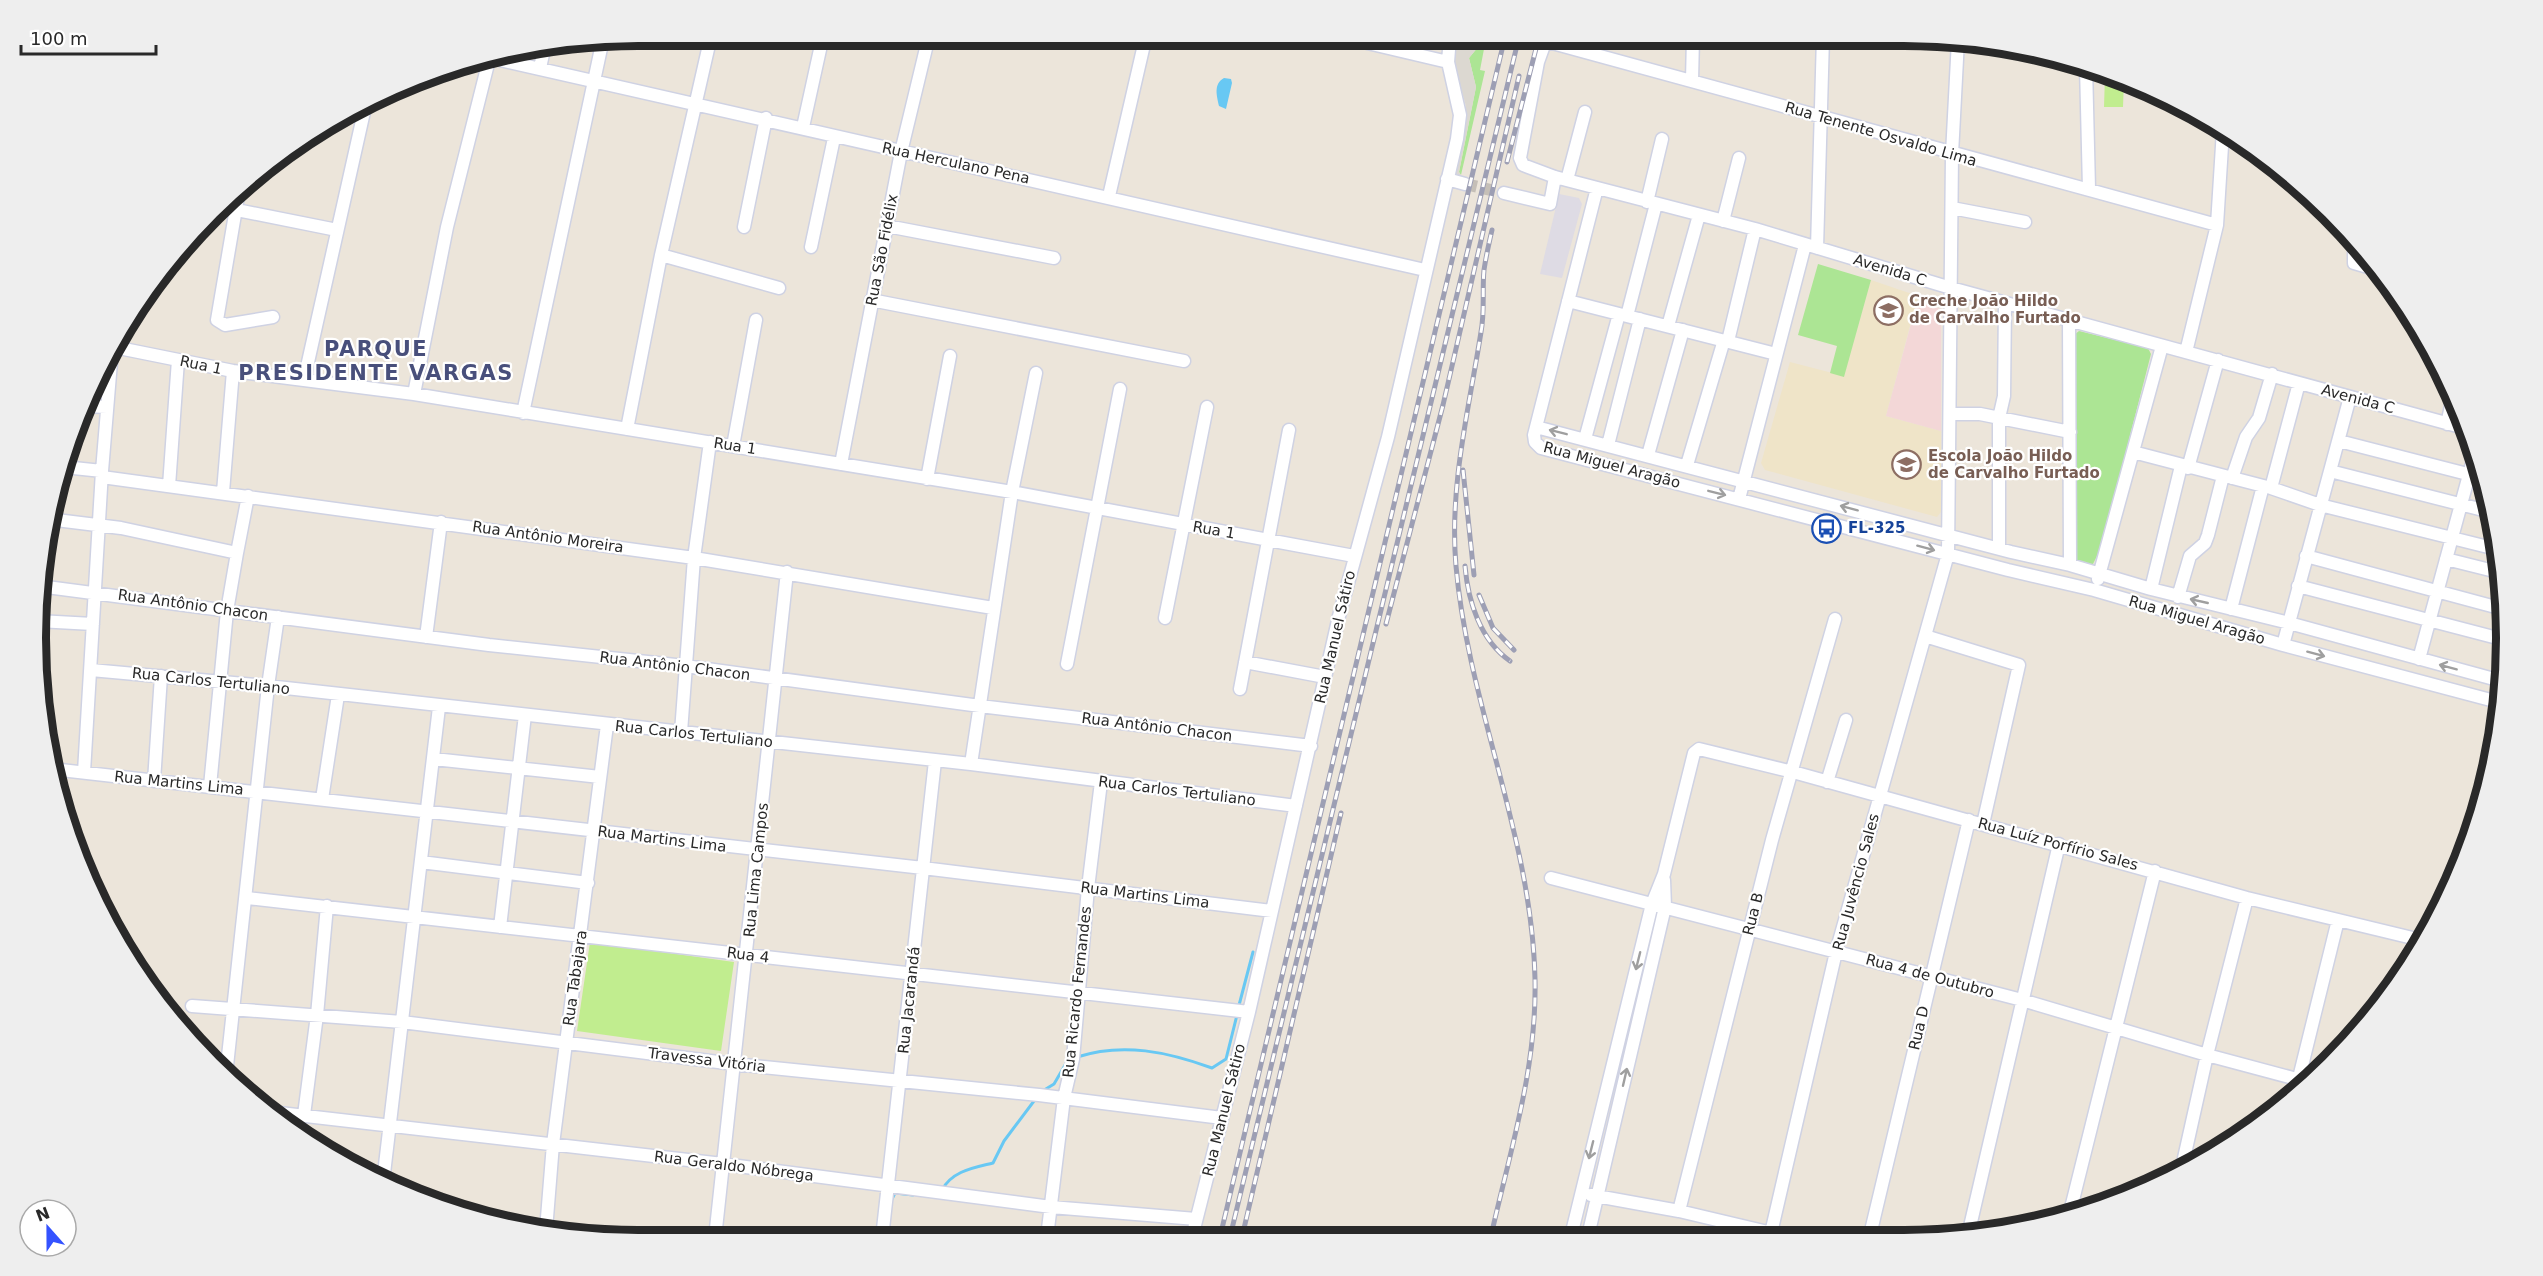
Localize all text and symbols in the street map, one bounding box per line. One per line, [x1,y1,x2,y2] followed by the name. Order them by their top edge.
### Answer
[21,18,156,56] scale bar
[30,28,88,49] text: 100 m
[1783,98,1979,170] street label: Rua Tenente Osvaldo Lima
[880,139,1032,187] street label: Rua Herculano Pena
[862,192,902,307] street label: Rua São Fidélix
[1851,250,1929,290] street label: Avenida C
[1909,292,2081,327] place label: Creche João Hildo de Carvalho Furtado
[1872,294,1904,326] school or university icon: Creche João Hildo de Carvalho Furtado
[238,337,514,385] district label: PARQUE PRESIDENTE VARGAS
[178,352,224,378] street label: Rua 1
[2319,381,2397,417] street label: Avenida C
[1549,426,1568,438] one-way arrow
[712,434,758,458] street label: Rua 1
[1542,438,1682,492] street label: Rua Miguel Aragão
[1928,447,2100,482] place label: Escola João Hildo de Carvalho Furtado
[1891,449,1923,481] school or university icon: Escola João Hildo de Carvalho Furtado
[1707,488,1726,500] one-way arrow
[1839,501,1858,513] one-way arrow
[1811,512,1843,544] bus stop icon: FL-325
[471,517,625,557] street label: Rua Antônio Moreira
[1191,517,1237,543] street label: Rua 1
[1848,519,1905,537] place label: FL-325
[1916,543,1935,554] one-way arrow
[1311,569,1359,705] street label: Rua Manuel Sátiro
[117,586,269,624] street label: Rua Antônio Chacon
[2127,592,2267,648] street label: Rua Miguel Aragão
[2190,595,2209,607] one-way arrow
[599,648,751,684] street label: Rua Antônio Chacon
[2306,649,2325,660] one-way arrow
[2439,661,2458,672] one-way arrow
[131,664,291,698] street label: Rua Carlos Tertuliano
[1081,709,1233,745] street label: Rua Antônio Chacon
[614,717,774,751] street label: Rua Carlos Tertuliano
[113,767,245,799] street label: Rua Martins Lima
[1097,772,1257,810] street label: Rua Carlos Tertuliano
[740,802,772,938] street label: Rua Lima Campos
[1829,811,1883,952] street label: Rua Juvêncio Sales
[1976,814,2140,874] street label: Rua Luíz Porfírio Sales
[596,822,728,856] street label: Rua Martins Lima
[1079,878,1211,912] street label: Rua Martins Lima
[1739,891,1767,937] street label: Rua B
[1059,905,1095,1079] street label: Rua Ricardo Fernandes
[559,929,591,1027] street label: Rua Tabajara
[726,943,770,967] street label: Rua 4
[894,945,924,1055] street label: Rua Jacarandá
[1864,950,1996,1002] street label: Rua 4 de Outubro
[1632,951,1644,970] one-way arrow
[1905,1004,1933,1052] street label: Rua D
[1199,1042,1249,1178] street label: Rua Manuel Sátiro
[646,1044,767,1076] street label: Travessa Vitória
[1620,1067,1632,1086] one-way arrow
[1585,1141,1597,1160] one-way arrow
[653,1147,815,1185] street label: Rua Geraldo Nóbrega
[18,1198,78,1258] north arrow
[33,1203,52,1226] text: N

